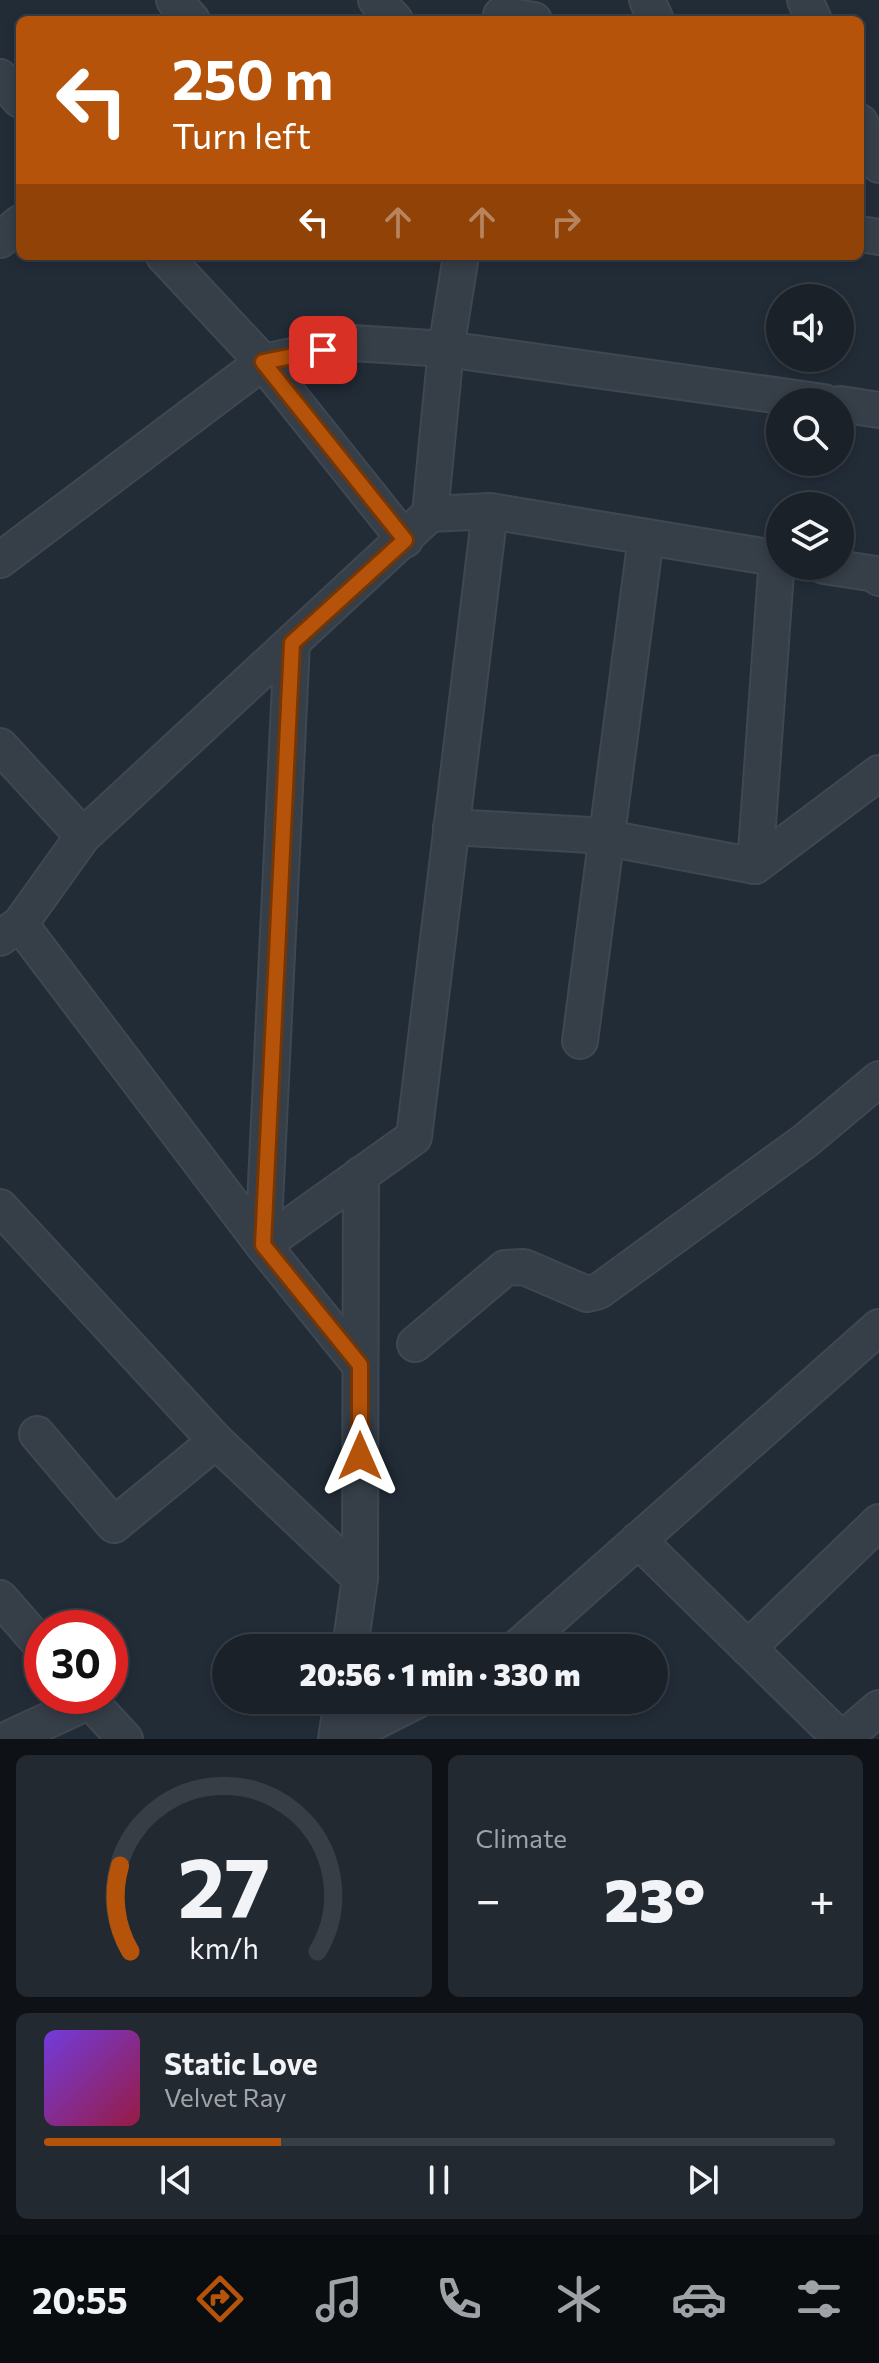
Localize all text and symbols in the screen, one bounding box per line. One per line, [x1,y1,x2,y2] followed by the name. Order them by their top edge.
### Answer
[172,43,333,112] text: 250 m
[40,48,144,152] icon: left
[172,112,311,156] text: Turn left
[292,200,336,244] icon: left
[376,200,420,244] icon: ahead
[460,200,504,244] icon: ahead
[544,200,588,244] icon: right
[766,284,854,580] map controls
[766,284,854,372] button: sound
[289,316,357,384] pin
[301,328,345,372] icon: arrive
[766,388,854,476] button: search
[766,492,854,580] button: layers
[318,1414,402,1498] position arrow
[24,1610,128,1714] speed limit sign: 30
[300,1655,580,1692] text: 20:56 · 1 min · 330 m
[476,1822,567,1853] text: Climate
[177,1833,270,1935] text: 27
[604,1861,705,1934] text: 23°
[476,1871,501,1925] text: −
[809,1871,835,1925] text: +
[189,1930,259,1965] text: km/h
[164,2044,318,2081] text: Static Love
[164,2081,287,2112] text: Velvet Ray
[154,2158,198,2202] icon: previous
[417,2158,461,2202] icon: pause
[681,2158,725,2202] icon: next
[192,2271,248,2327] icon: directions
[311,2271,367,2327] icon: music
[431,2271,487,2327] icon: phone
[551,2271,607,2327] icon: climate
[671,2271,727,2327] icon: car
[791,2271,847,2327] icon: filters
[32,2277,128,2321] text: 20:55

